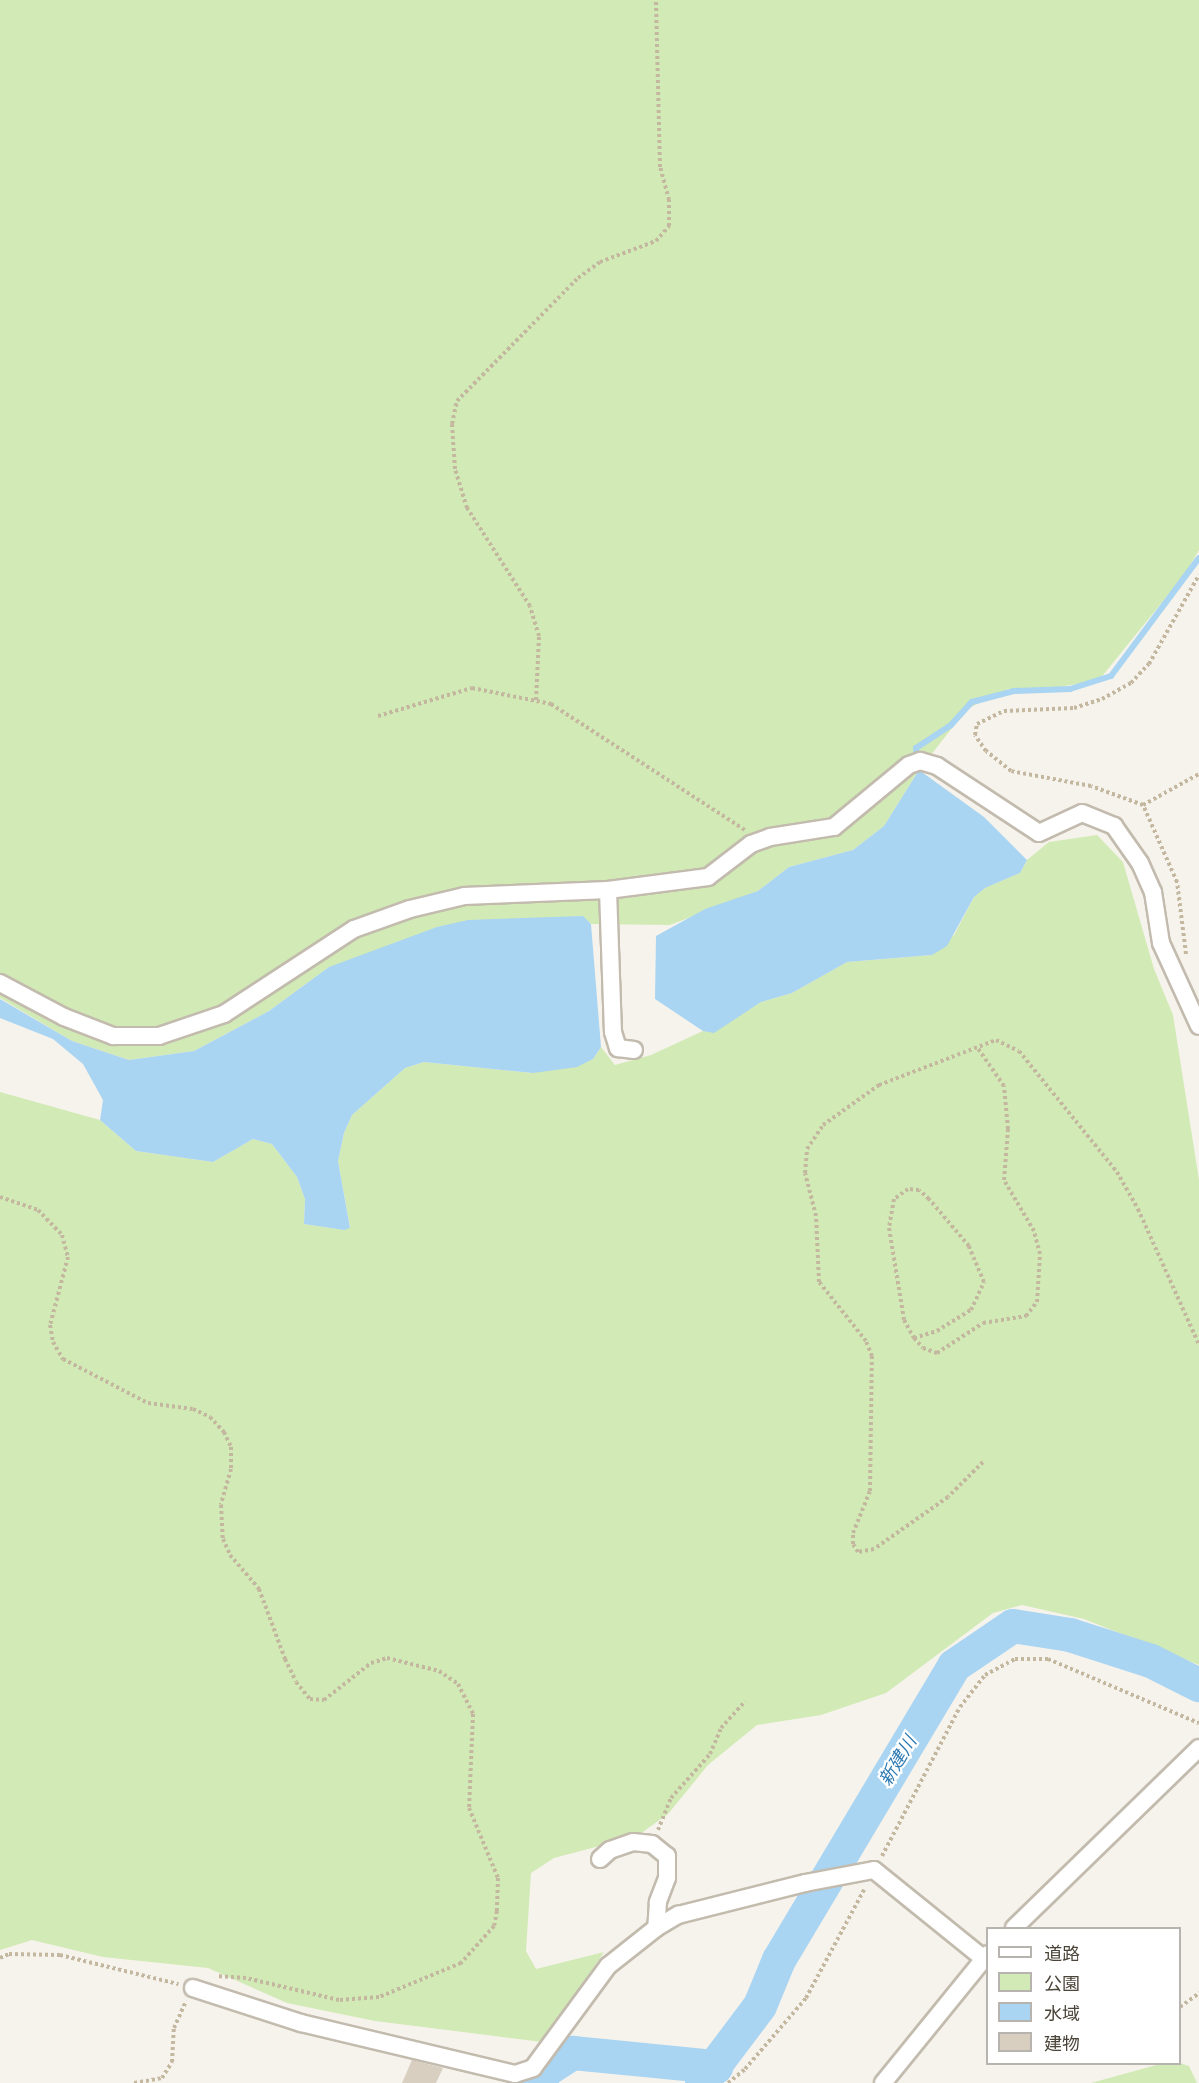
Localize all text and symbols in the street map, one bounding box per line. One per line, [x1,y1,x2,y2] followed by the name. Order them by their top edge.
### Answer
[875,1732,921,1790] water label: 新建川
[986,1927,1181,2065] legend
[1044,1944,1080,1964] text: 道路
[1044,1974,1080,1994] text: 公園
[1044,2004,1080,2024] text: 水域
[1044,2034,1080,2054] text: 建物

